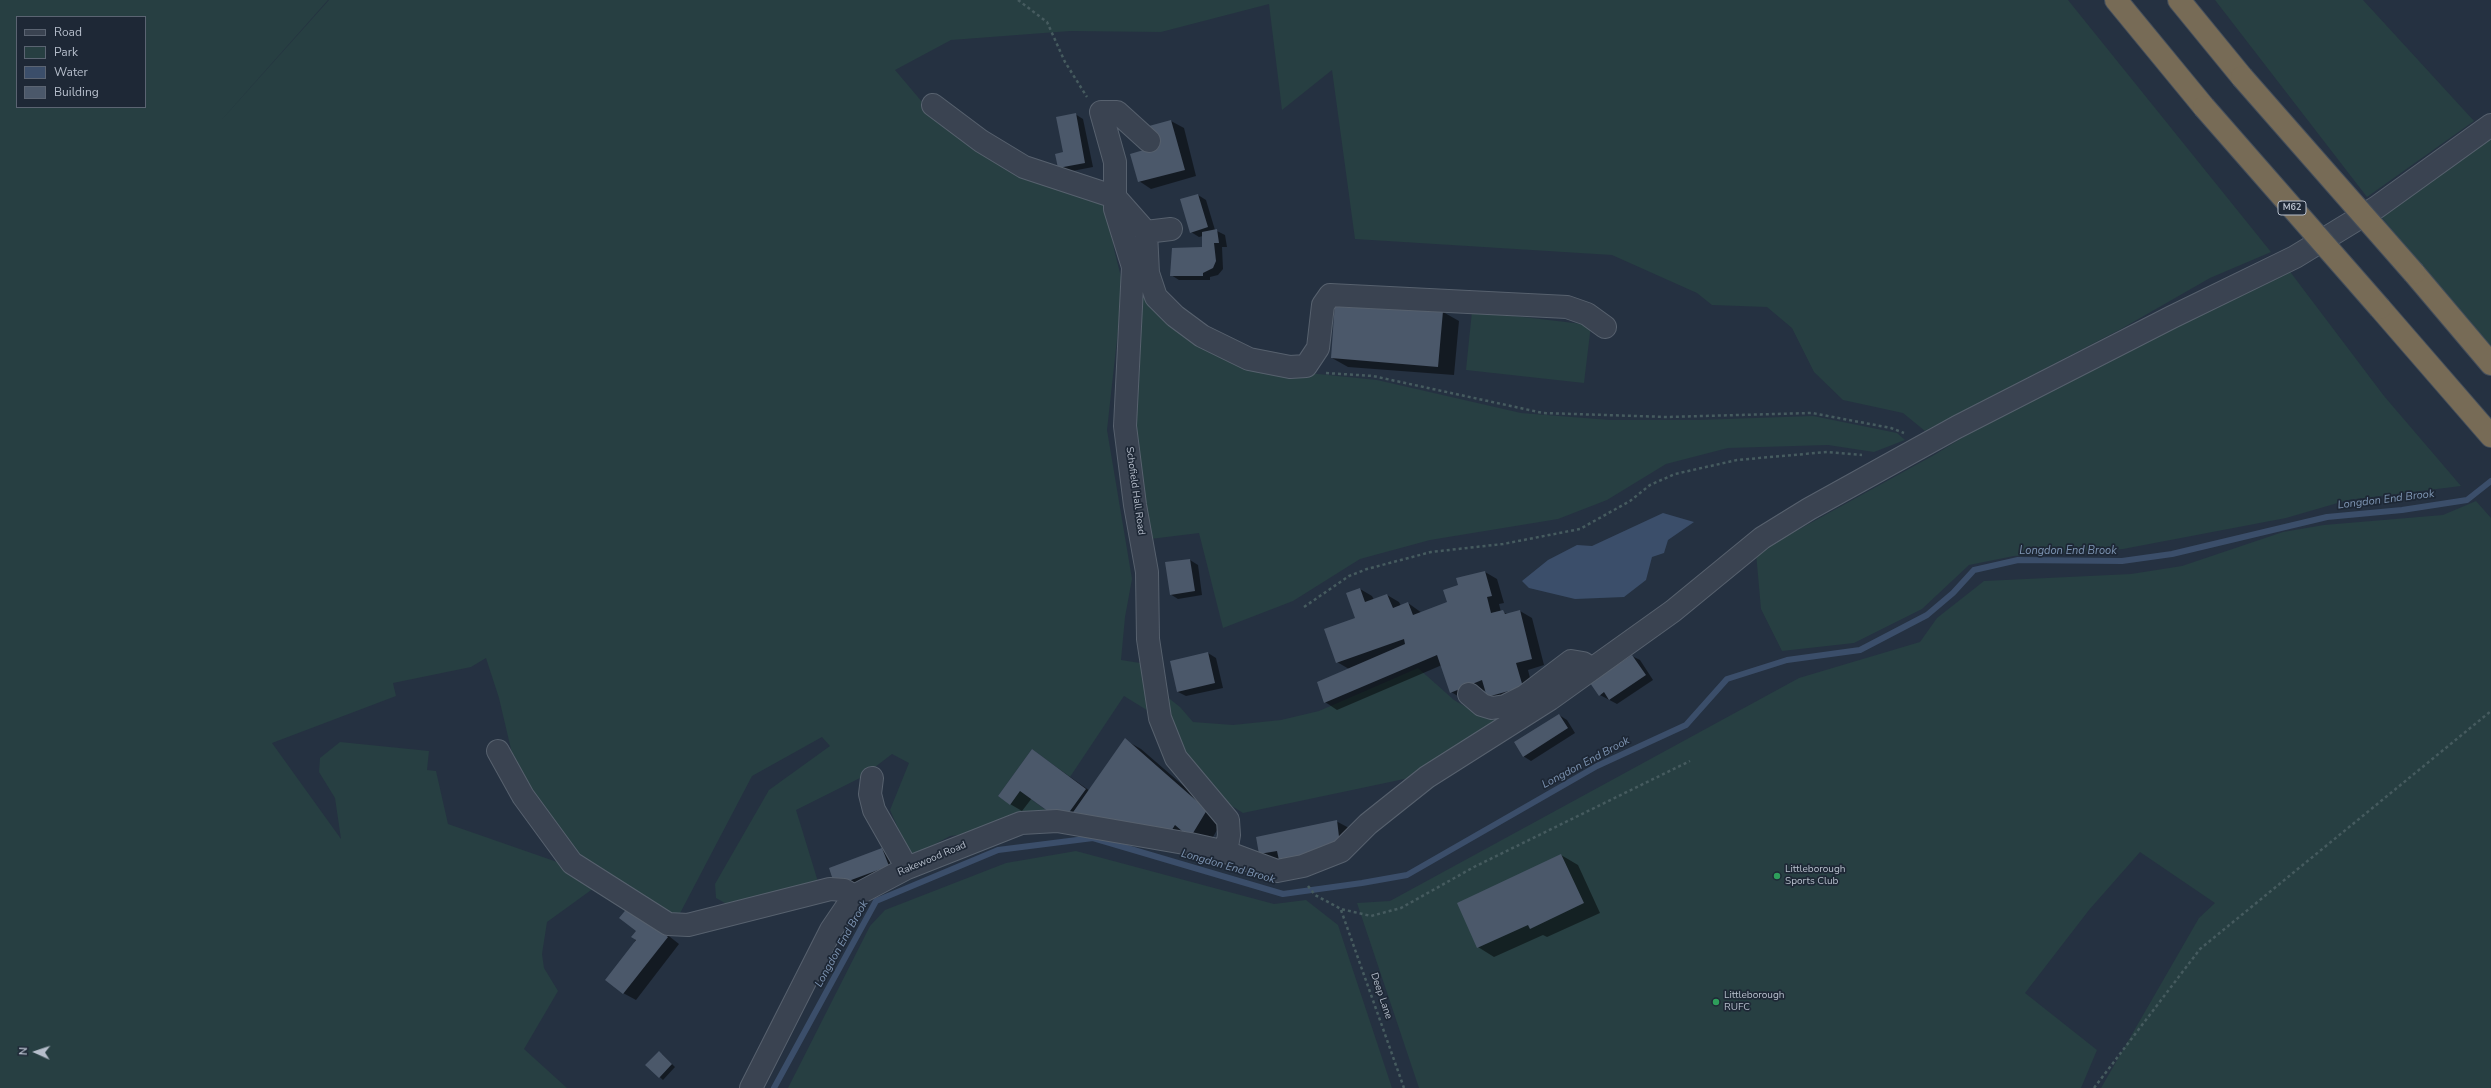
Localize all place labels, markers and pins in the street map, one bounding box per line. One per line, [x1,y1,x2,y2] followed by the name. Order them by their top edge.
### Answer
[1785,864,1845,888] place label: Littleborough Sports Club
[1772,871,1782,881] marker: Littleborough Sports Club
[1724,990,1784,1014] place label: Littleborough RUFC
[1711,997,1721,1007] marker: Littleborough RUFC

